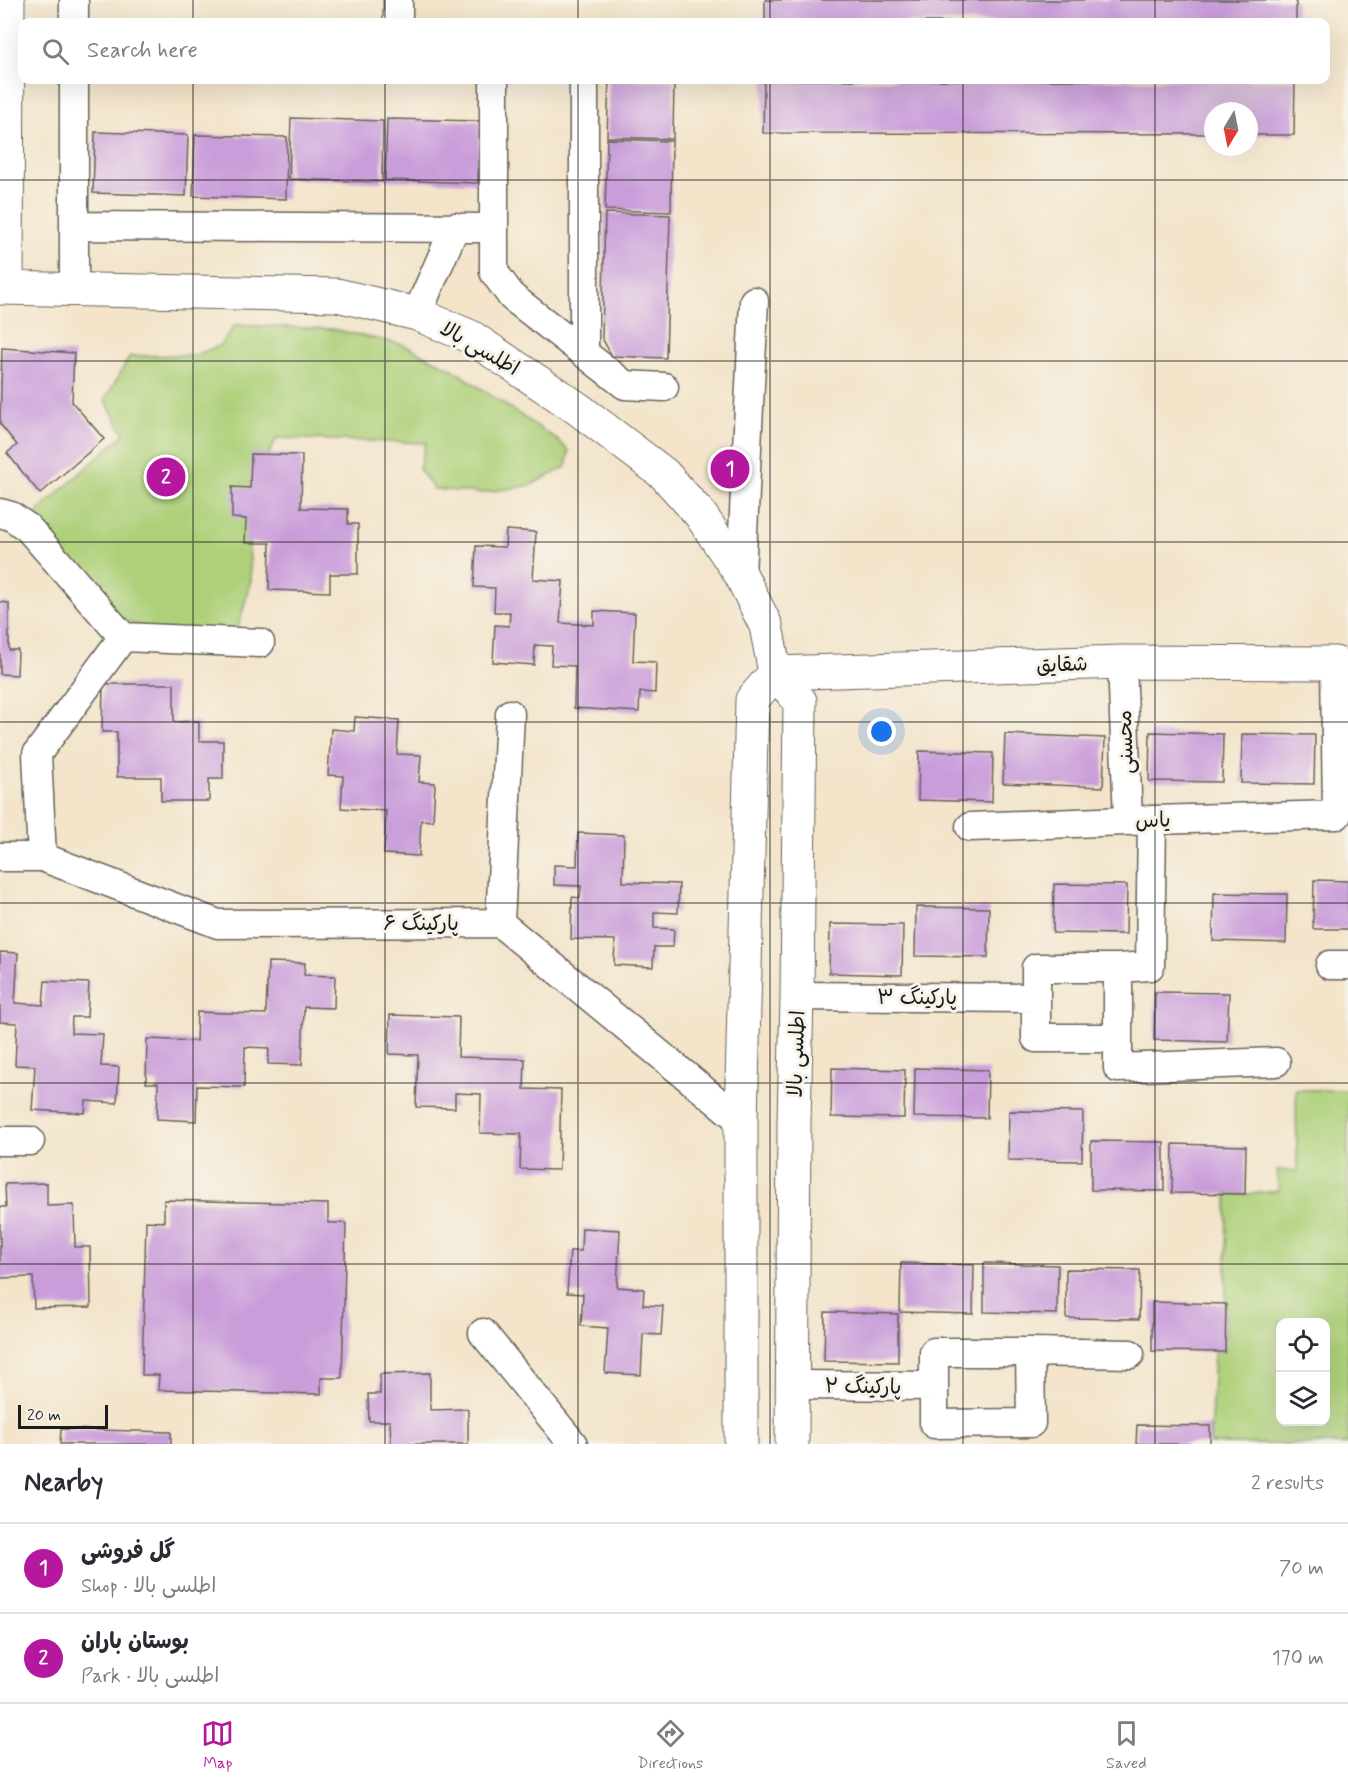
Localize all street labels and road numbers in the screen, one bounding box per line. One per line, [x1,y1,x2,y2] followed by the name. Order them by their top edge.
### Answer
[435,315,524,383] street label: اطلسی بالا
[1036,650,1088,680] street label: شقایق
[1111,709,1141,775] street label: محسنی
[1135,806,1171,836] street label: یاس
[383,910,459,938] street label: پارکینگ ۶
[877,984,957,1012] street label: پارکینگ ۳
[781,1010,813,1098] street label: اطلسی بالا
[824,1372,902,1402] street label: پارکینگ ۲

